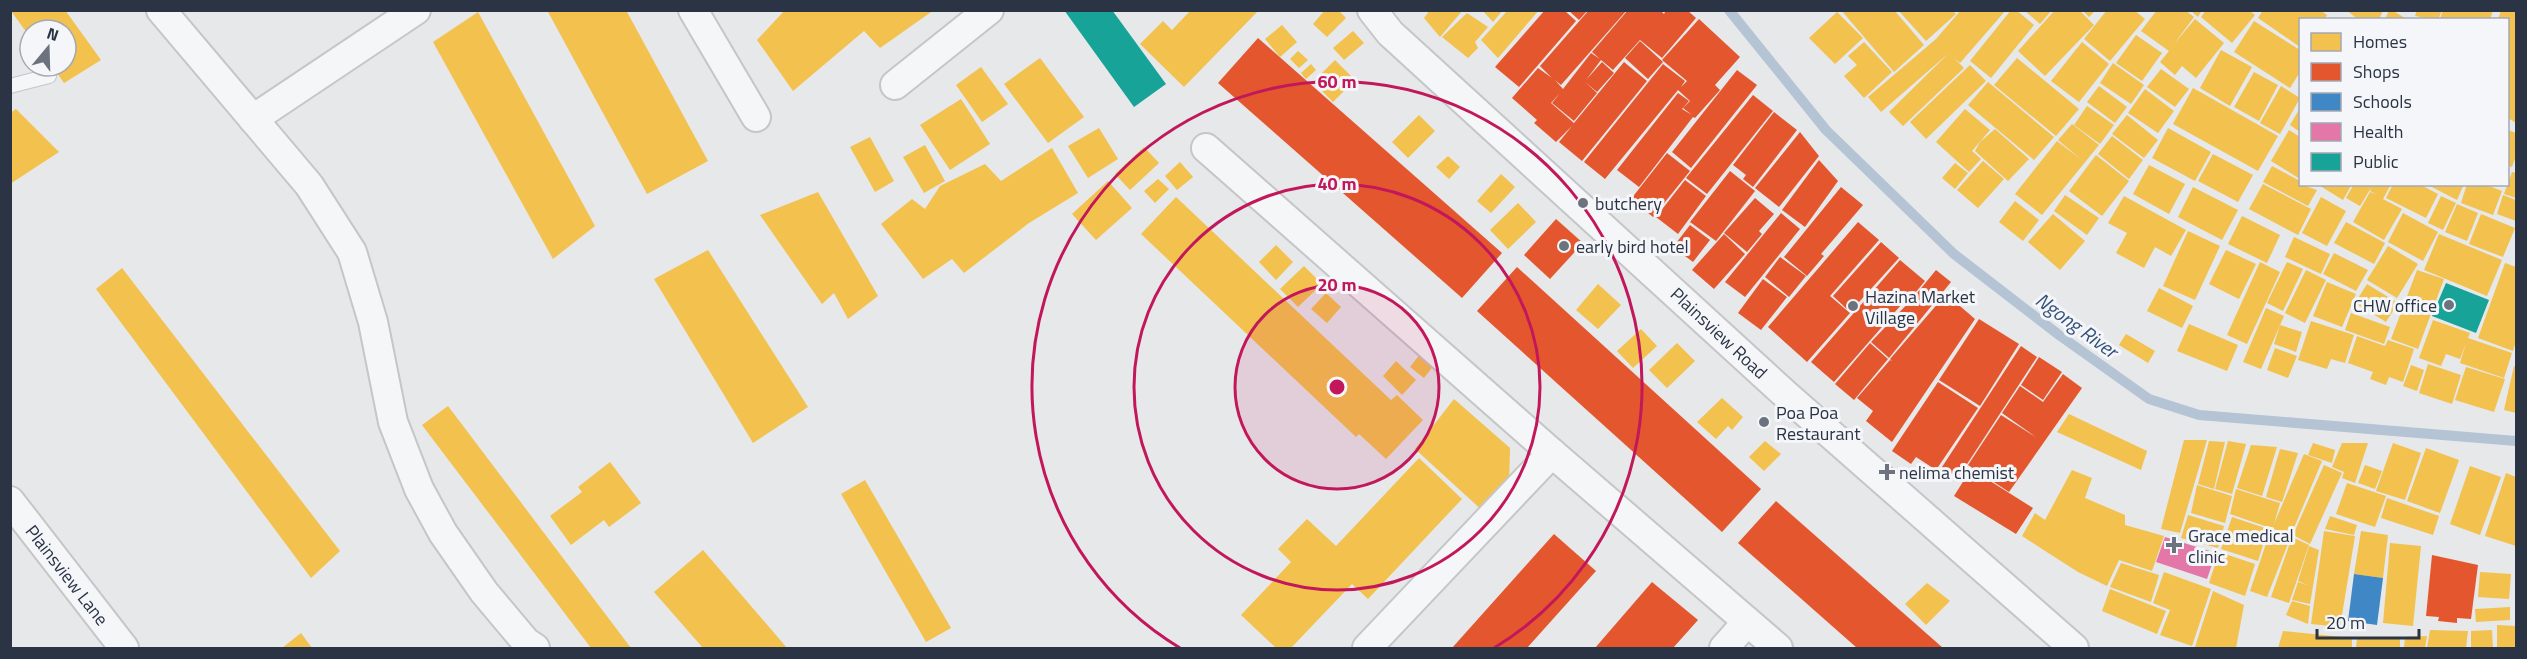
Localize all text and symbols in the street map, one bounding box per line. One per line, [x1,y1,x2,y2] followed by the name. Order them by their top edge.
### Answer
[18,18,78,78] north arrow
[2299,18,2509,186] legend
[44,21,62,47] text: N
[2353,28,2407,55] text: Homes
[2353,58,2400,85] text: Shops
[1317,68,1357,95] text: 60 m
[2353,88,2412,115] text: Schools
[2353,118,2403,145] text: Health
[2353,148,2399,175] text: Public
[1317,170,1357,197] text: 40 m
[1595,190,1662,217] place label: butchery
[1576,196,1590,210] marker: butchery
[1576,233,1689,260] place label: early bird hotel
[1557,239,1571,253] marker: early bird hotel
[1317,271,1357,298] text: 20 m
[1664,281,1774,385] street label: Plainsview Road
[1865,283,1976,331] place label: Hazina Market Village
[2029,284,2127,367] water label: Ngong River
[2353,292,2437,319] place label: CHW office
[2442,298,2456,312] marker: CHW office
[1846,299,1860,313] marker: Hazina Market Village
[1327,377,1347,397] centre of rings
[1776,399,1861,447] place label: Poa Poa Restaurant
[1757,415,1771,429] marker: Poa Poa Restaurant
[1899,459,2015,486] place label: nelima chemist
[1880,465,1894,479] marker: nelima chemist
[19,519,115,631] street label: Plainsview Lane
[2188,522,2294,570] place label: Grace medical clinic
[2165,536,2183,554] marker: Grace medical clinic
[2317,602,2419,640] scale bar
[2326,609,2365,636] text: 20 m

